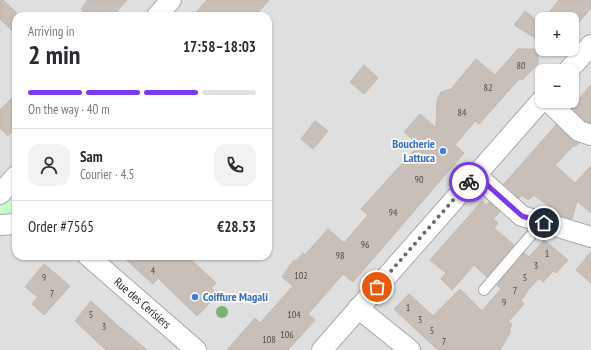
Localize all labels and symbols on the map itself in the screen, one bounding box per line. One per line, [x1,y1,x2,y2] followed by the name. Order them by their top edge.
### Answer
[517,59,526,72] house number: 80
[484,81,493,94] house number: 82
[458,106,467,119] house number: 84
[392,136,435,165] place label: Boucherie Lattuca
[438,146,448,156] marker: Boucherie Lattuca
[449,162,489,202] courier
[415,173,424,186] house number: 90
[389,206,398,219] house number: 94
[527,206,561,240] pin
[361,238,370,251] house number: 96
[545,247,549,260] house number: 1
[336,249,345,262] house number: 98
[534,259,538,272] house number: 3
[151,264,156,277] house number: 4
[294,269,308,282] house number: 102
[360,270,394,304] pin
[42,271,46,284] house number: 9
[523,271,527,284] house number: 5
[111,274,174,332] street label: Rue des Cerisiers
[513,284,517,297] house number: 7
[50,287,54,300] house number: 7
[203,289,268,304] place label: Coiffure Magali
[190,292,200,302] marker: Coiffure Magali
[502,296,506,309] house number: 9
[406,301,410,314] house number: 1
[89,308,93,321] house number: 5
[287,308,301,321] house number: 104
[418,313,422,326] house number: 3
[102,320,106,333] house number: 3
[430,324,434,337] house number: 5
[280,328,294,341] house number: 106
[262,333,276,346] house number: 108
[442,335,446,348] house number: 7

